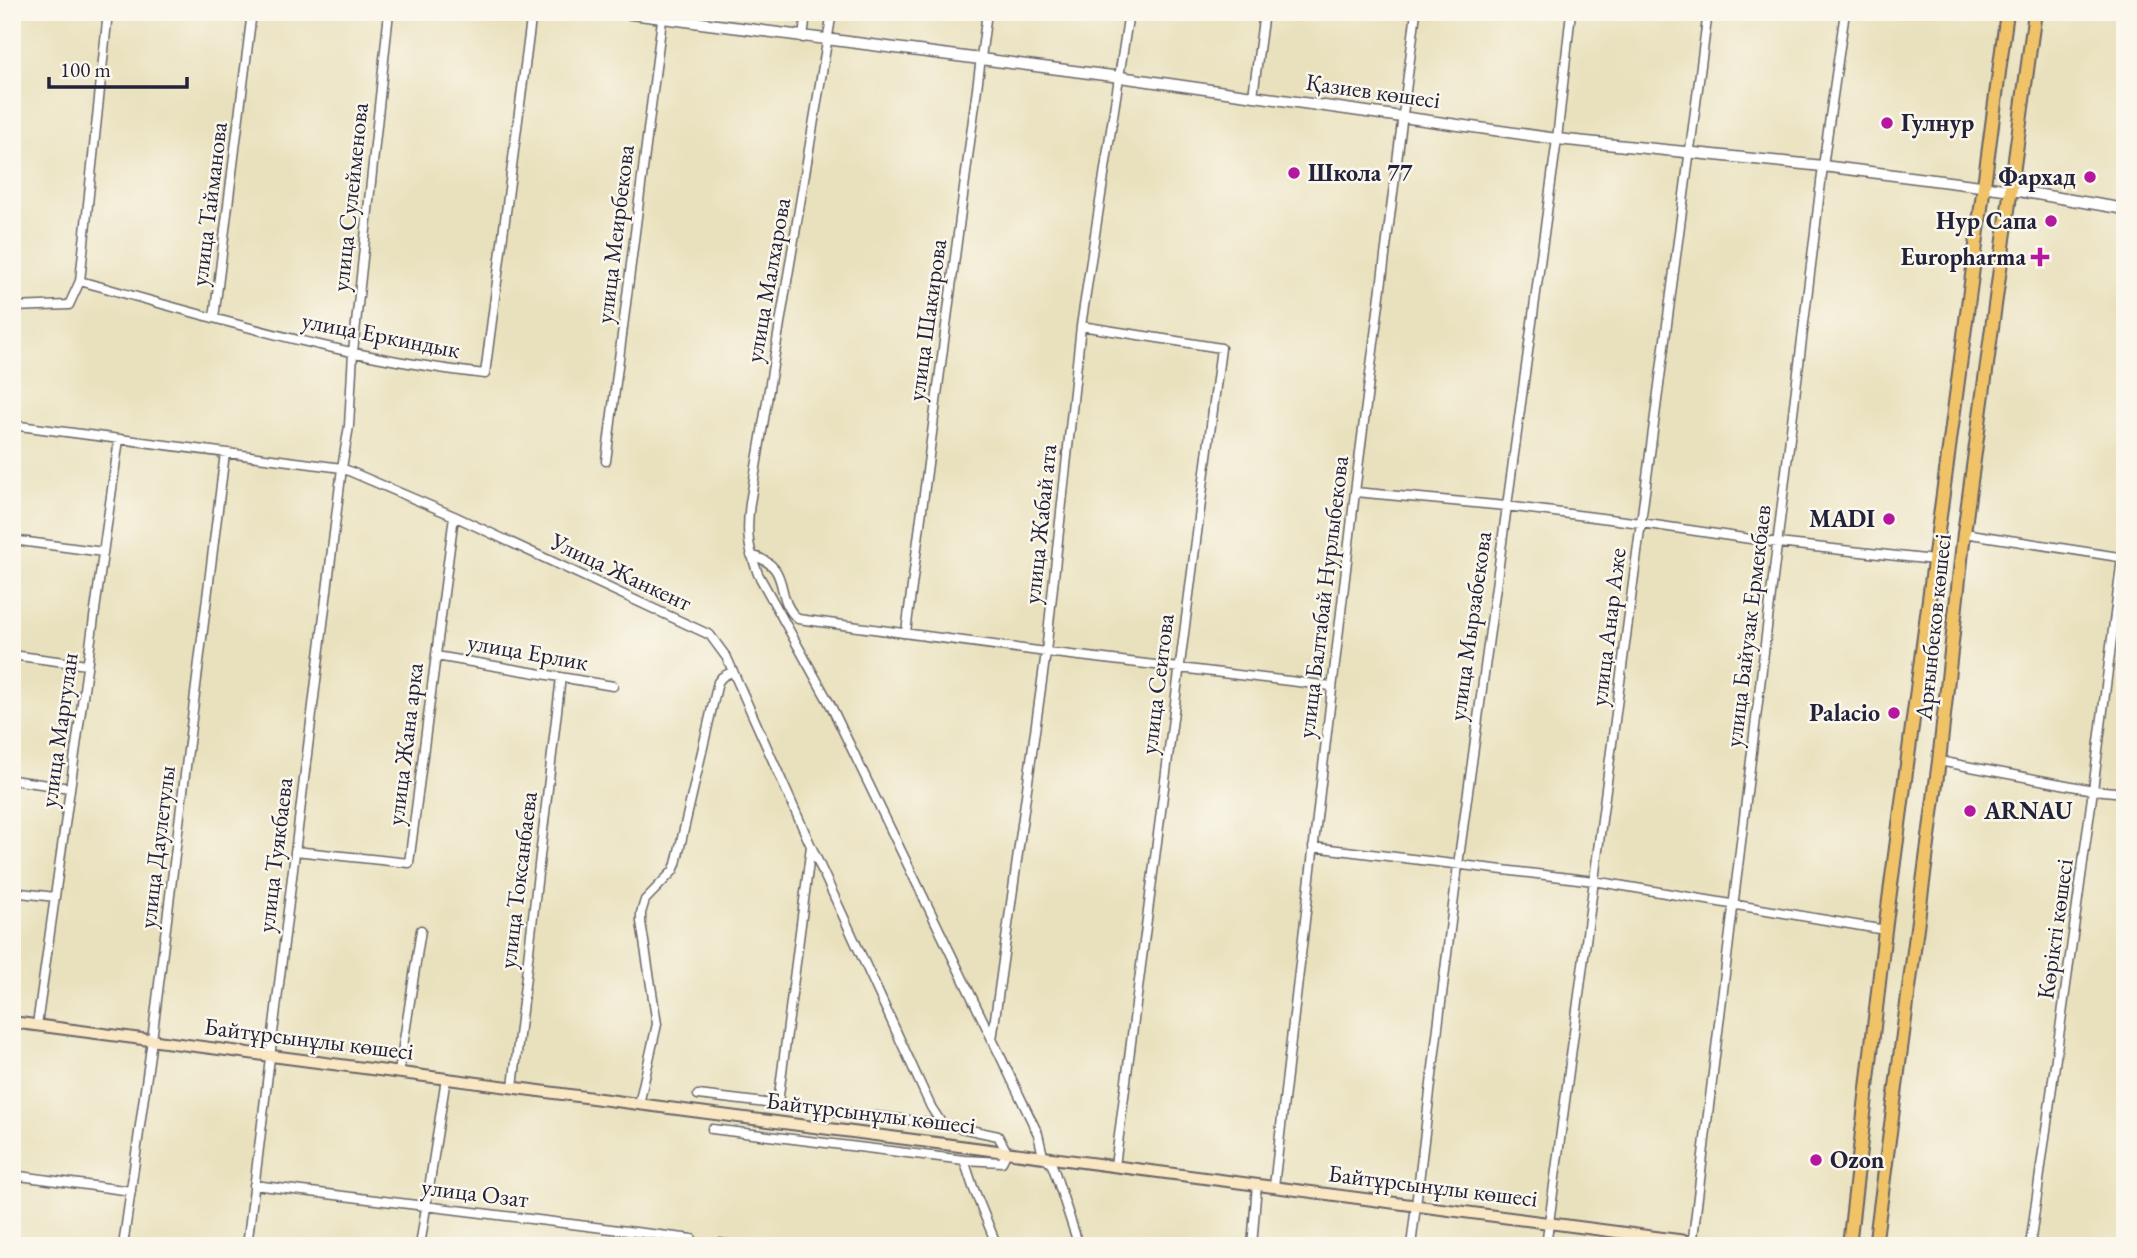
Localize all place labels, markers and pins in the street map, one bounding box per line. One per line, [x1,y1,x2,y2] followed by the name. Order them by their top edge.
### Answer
[1901,107,1974,139] place label: Гулнур
[1879,115,1895,131] marker: Гулнур
[1308,157,1413,188] place label: Школа 77
[1999,161,2076,192] place label: Фархад
[1286,165,1302,181] marker: Школа 77
[2082,169,2098,185] marker: Фархад
[1936,205,2037,237] place label: Нур Сапа
[2043,213,2059,229] marker: Нур Сапа
[1901,241,2026,272] place label: Europharma
[2032,249,2048,265] marker: Europharma
[1809,503,1875,534] place label: MADI
[1881,511,1897,527] marker: MADI
[1809,697,1880,728] place label: Palacio
[1886,705,1902,721] marker: Palacio
[1983,795,2073,826] place label: ARNAU
[1962,803,1978,819] marker: ARNAU
[1830,1144,1885,1175] place label: Ozon
[1808,1152,1824,1168] marker: Ozon

